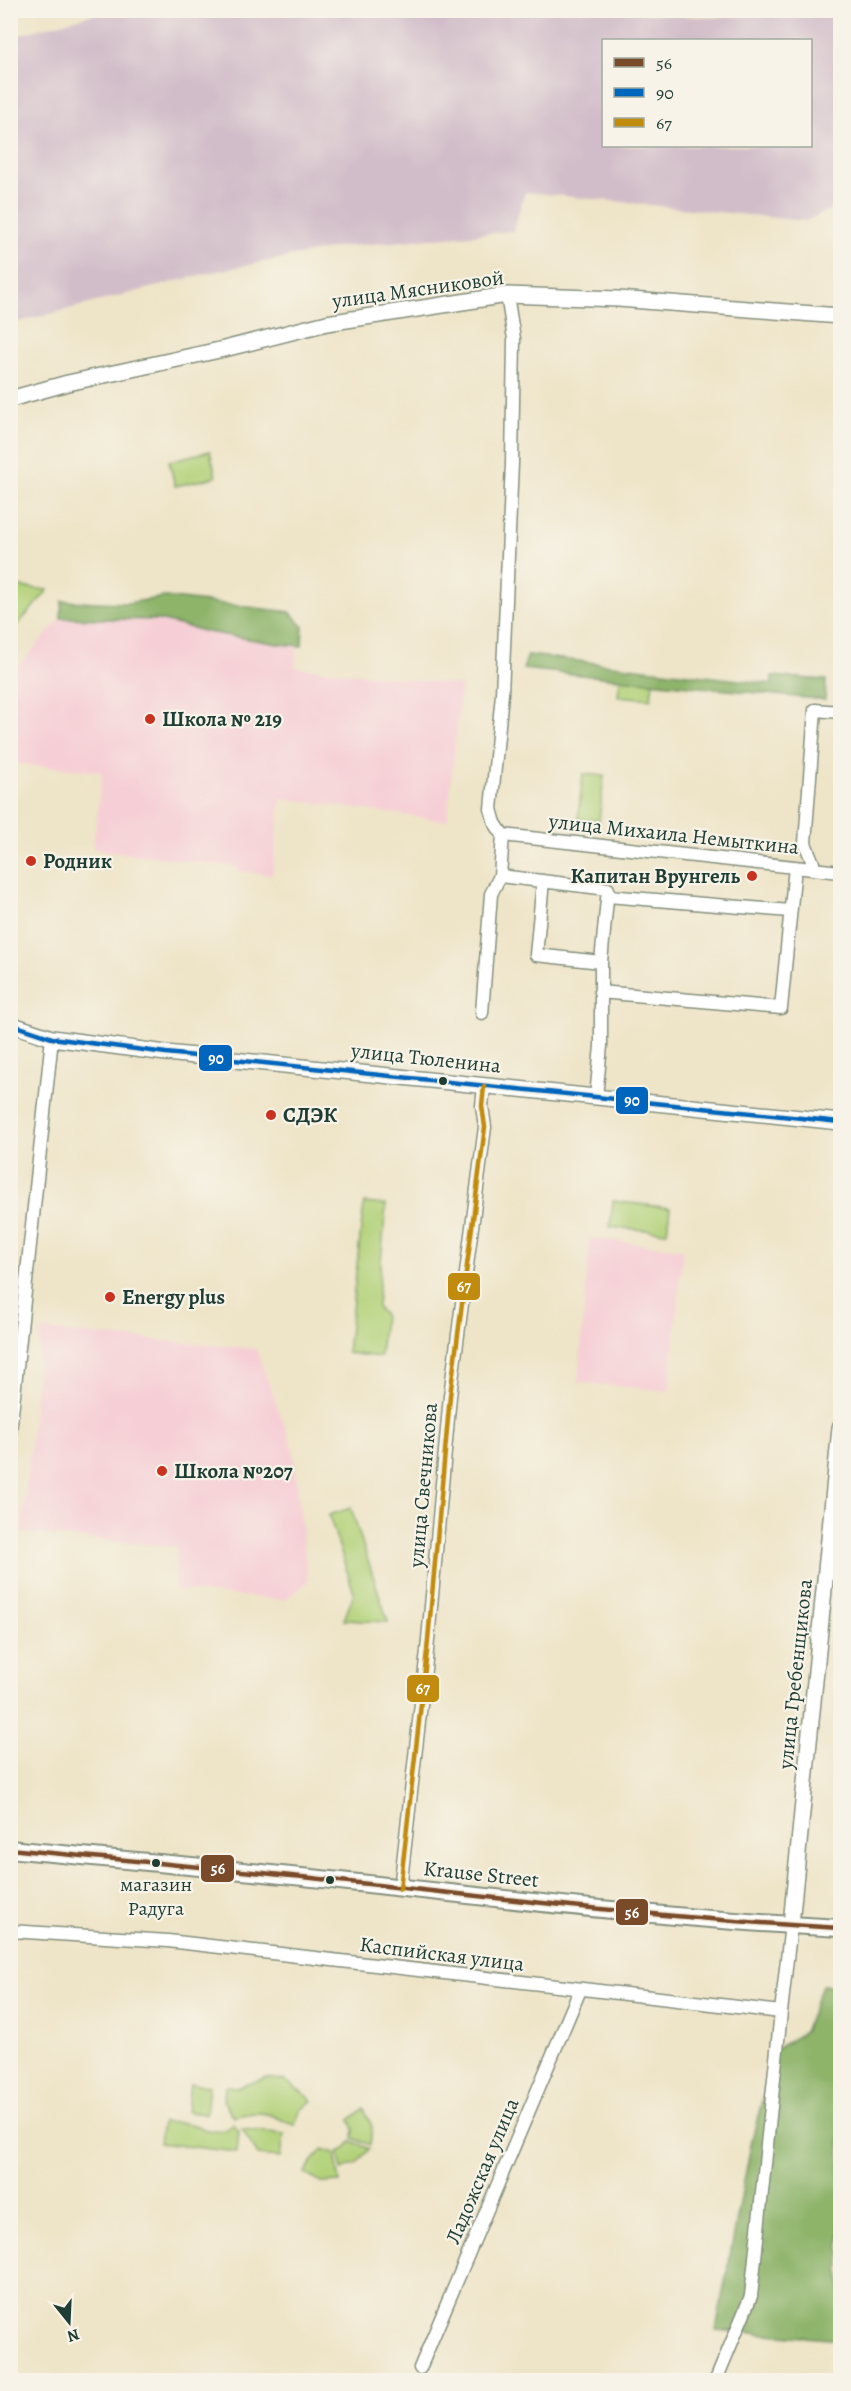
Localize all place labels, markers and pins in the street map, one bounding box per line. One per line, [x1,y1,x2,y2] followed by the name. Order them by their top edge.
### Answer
[162,705,282,733] place label: Школа № 219
[143,712,157,726] marker: Школа № 219
[43,847,112,875] place label: Родник
[24,854,38,868] marker: Родник
[570,862,740,890] place label: Капитан Врунгель
[745,869,759,883] marker: Капитан Врунгель
[437,1075,449,1087] unlabelled marker
[283,1101,337,1129] place label: СДЭК
[264,1108,278,1122] marker: СДЭК
[122,1283,225,1311] place label: Energy plus
[103,1290,117,1304] marker: Energy plus
[174,1457,293,1485] place label: Школа №207
[155,1464,169,1478] marker: Школа №207
[150,1857,162,1869] marker: магазин Радуга
[120,1871,192,1922] place label: магазин Радуга
[324,1874,336,1886] unlabelled marker

